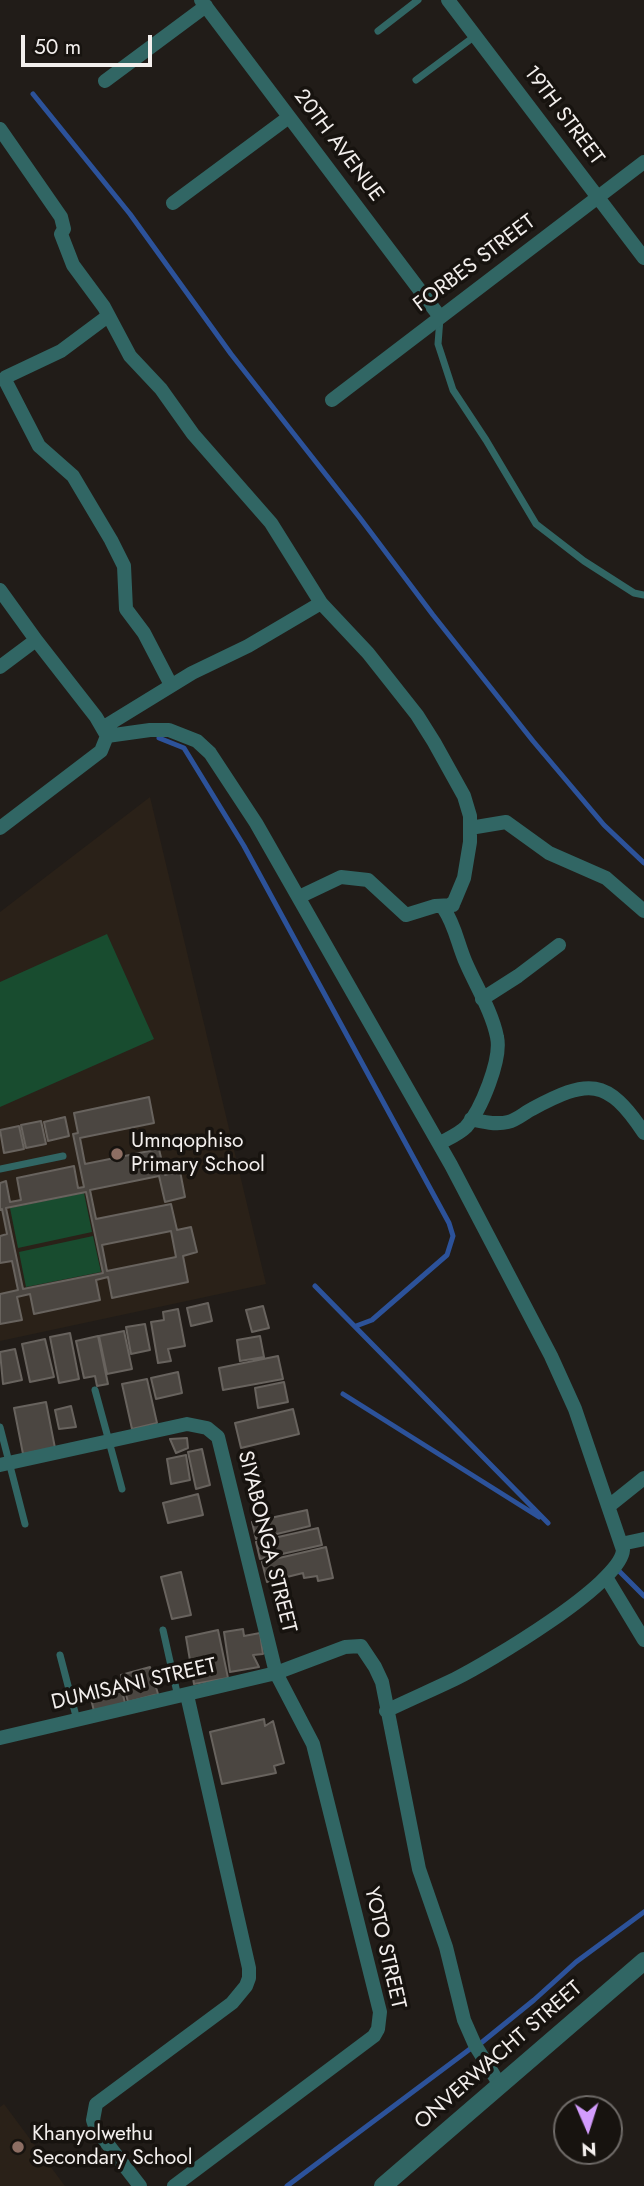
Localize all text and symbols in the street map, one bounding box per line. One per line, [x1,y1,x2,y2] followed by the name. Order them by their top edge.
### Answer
[24,21,156,65] scale bar
[34,32,81,62] text: 50 m
[517,61,609,171] street label: 19TH STREET
[288,85,388,207] street label: 20TH AVENUE
[409,210,541,318] street label: FORBES STREET
[131,1129,265,1179] place label: Umnqophiso Primary School
[109,1146,125,1162] marker: Umnqophiso Primary School
[231,1448,301,1636] street label: SIYABONGA STREET
[49,1654,219,1716] street label: DUMISANI STREET
[358,1885,410,2011] street label: YOTO STREET
[410,1977,588,2135] street label: ONVERWACHT STREET
[553,2095,623,2165] north arrow
[32,2122,193,2172] place label: Khanyolwethu Secondary School
[581,2136,597,2163] text: N
[10,2139,26,2155] marker: Khanyolwethu Secondary School

